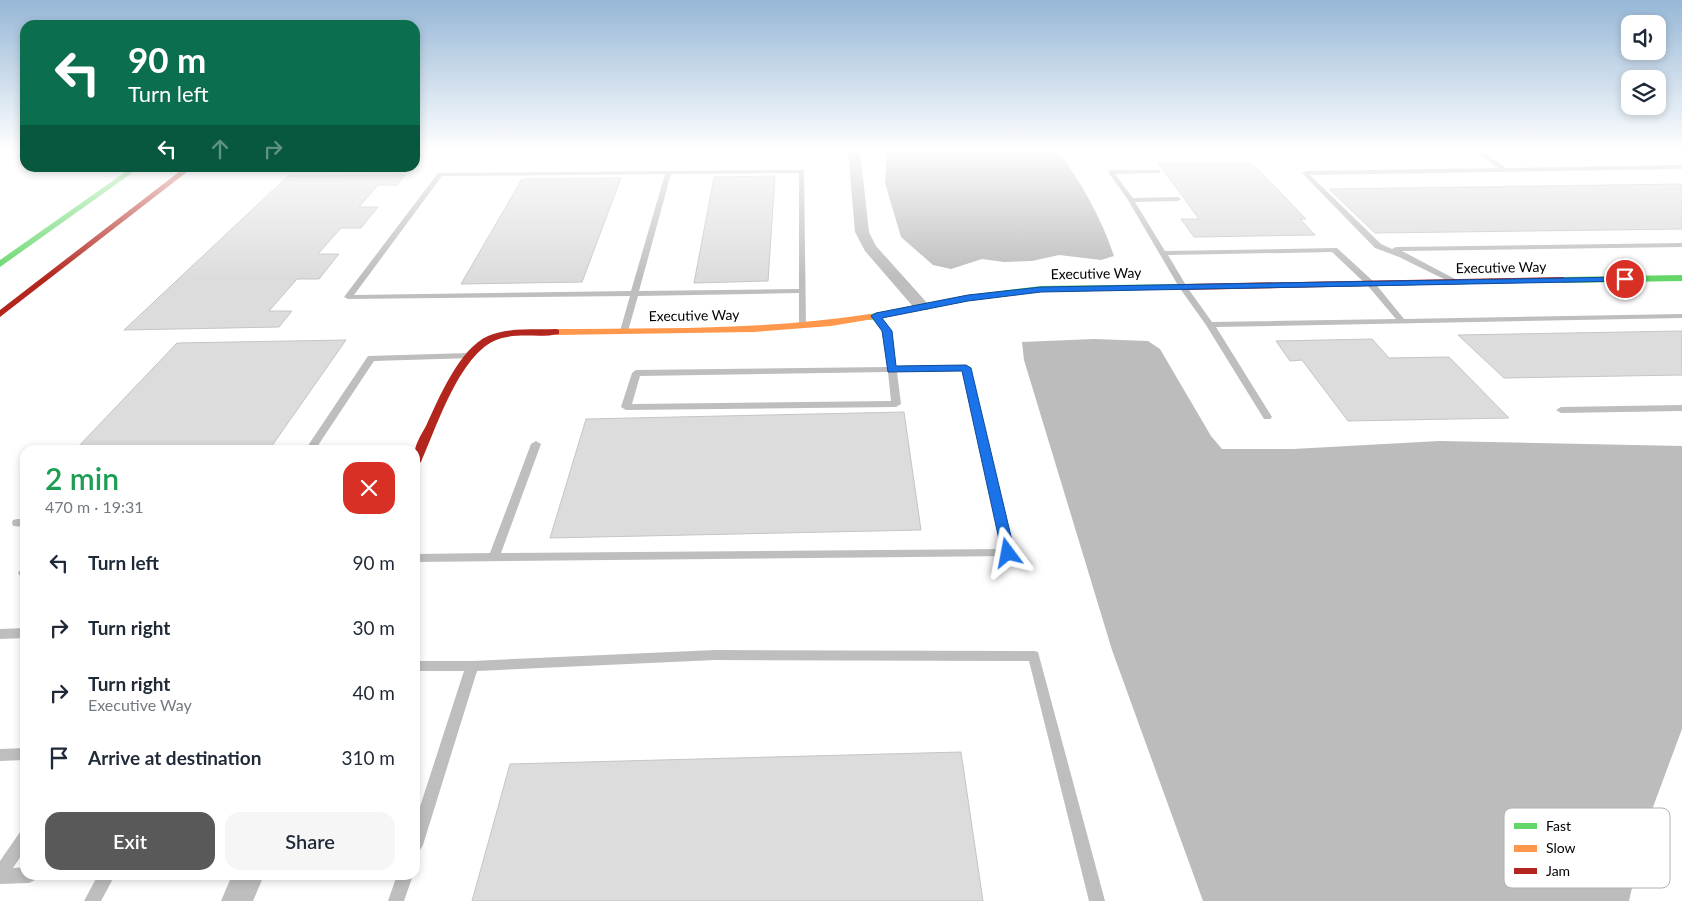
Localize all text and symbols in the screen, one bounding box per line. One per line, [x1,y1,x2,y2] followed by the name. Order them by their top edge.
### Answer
[1621,15,1666,115] map controls
[1621,15,1666,60] button: sound
[128,38,206,80] text: 90 m
[45,40,110,105] icon: left
[1621,70,1666,115] button: layers
[128,80,209,107] text: Turn left
[153,135,181,163] icon: left
[206,135,234,163] icon: ahead
[259,135,287,163] icon: right
[1455,258,1547,276] street label: Executive Way
[1604,258,1646,300] pin
[1050,264,1142,282] street label: Executive Way
[1611,265,1639,293] icon: arrive
[648,306,740,324] street label: Executive Way
[45,460,119,496] text: 2 min
[343,462,395,514] button: close
[45,497,144,516] text: 470 m · 19:31
[981,526,1033,578] position arrow
[45,549,73,577] icon: left
[88,551,159,574] text: Turn left
[352,551,395,574] text: 90 m
[45,614,73,642] icon: right
[88,616,170,639] text: Turn right
[352,616,395,639] text: 30 m
[88,672,170,695] text: Turn right
[45,679,73,707] icon: right
[352,681,395,704] text: 40 m
[88,695,192,714] text: Executive Way
[45,744,73,772] icon: arrive
[88,746,261,769] text: Arrive at destination
[341,746,395,769] text: 310 m
[1504,808,1670,888] legend
[45,812,215,870] button: Exit
[225,812,395,870] button: Share
[1546,817,1571,834] text: Fast
[1546,839,1576,856] text: Slow
[1546,862,1570,879] text: Jam

